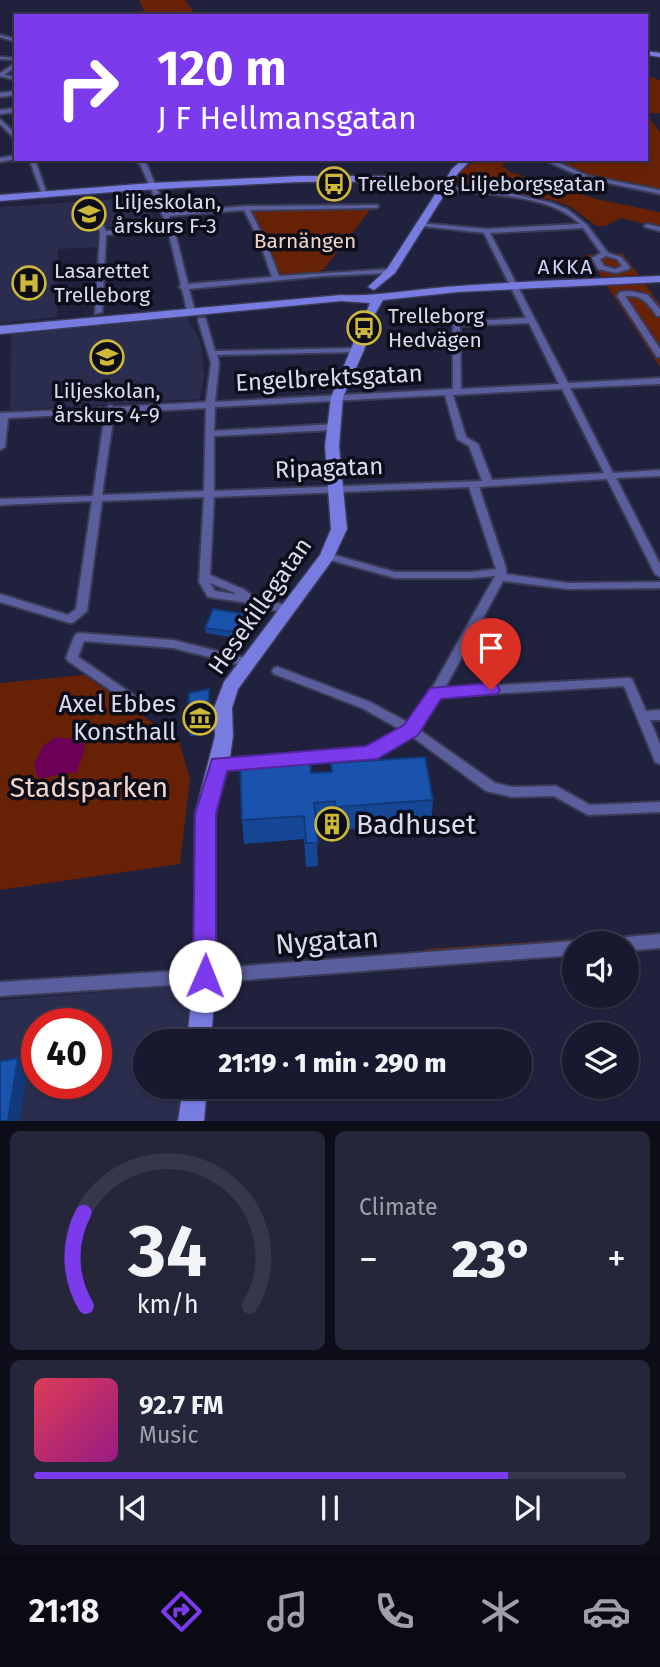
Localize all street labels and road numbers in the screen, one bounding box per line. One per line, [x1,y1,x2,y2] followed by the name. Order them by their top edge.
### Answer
[235,359,423,397] street label: Engelbrektsgatan
[274,452,384,484] street label: Ripagatan
[203,532,317,680] street label: Hesekillegatan
[274,921,380,961] street label: Nygatan

